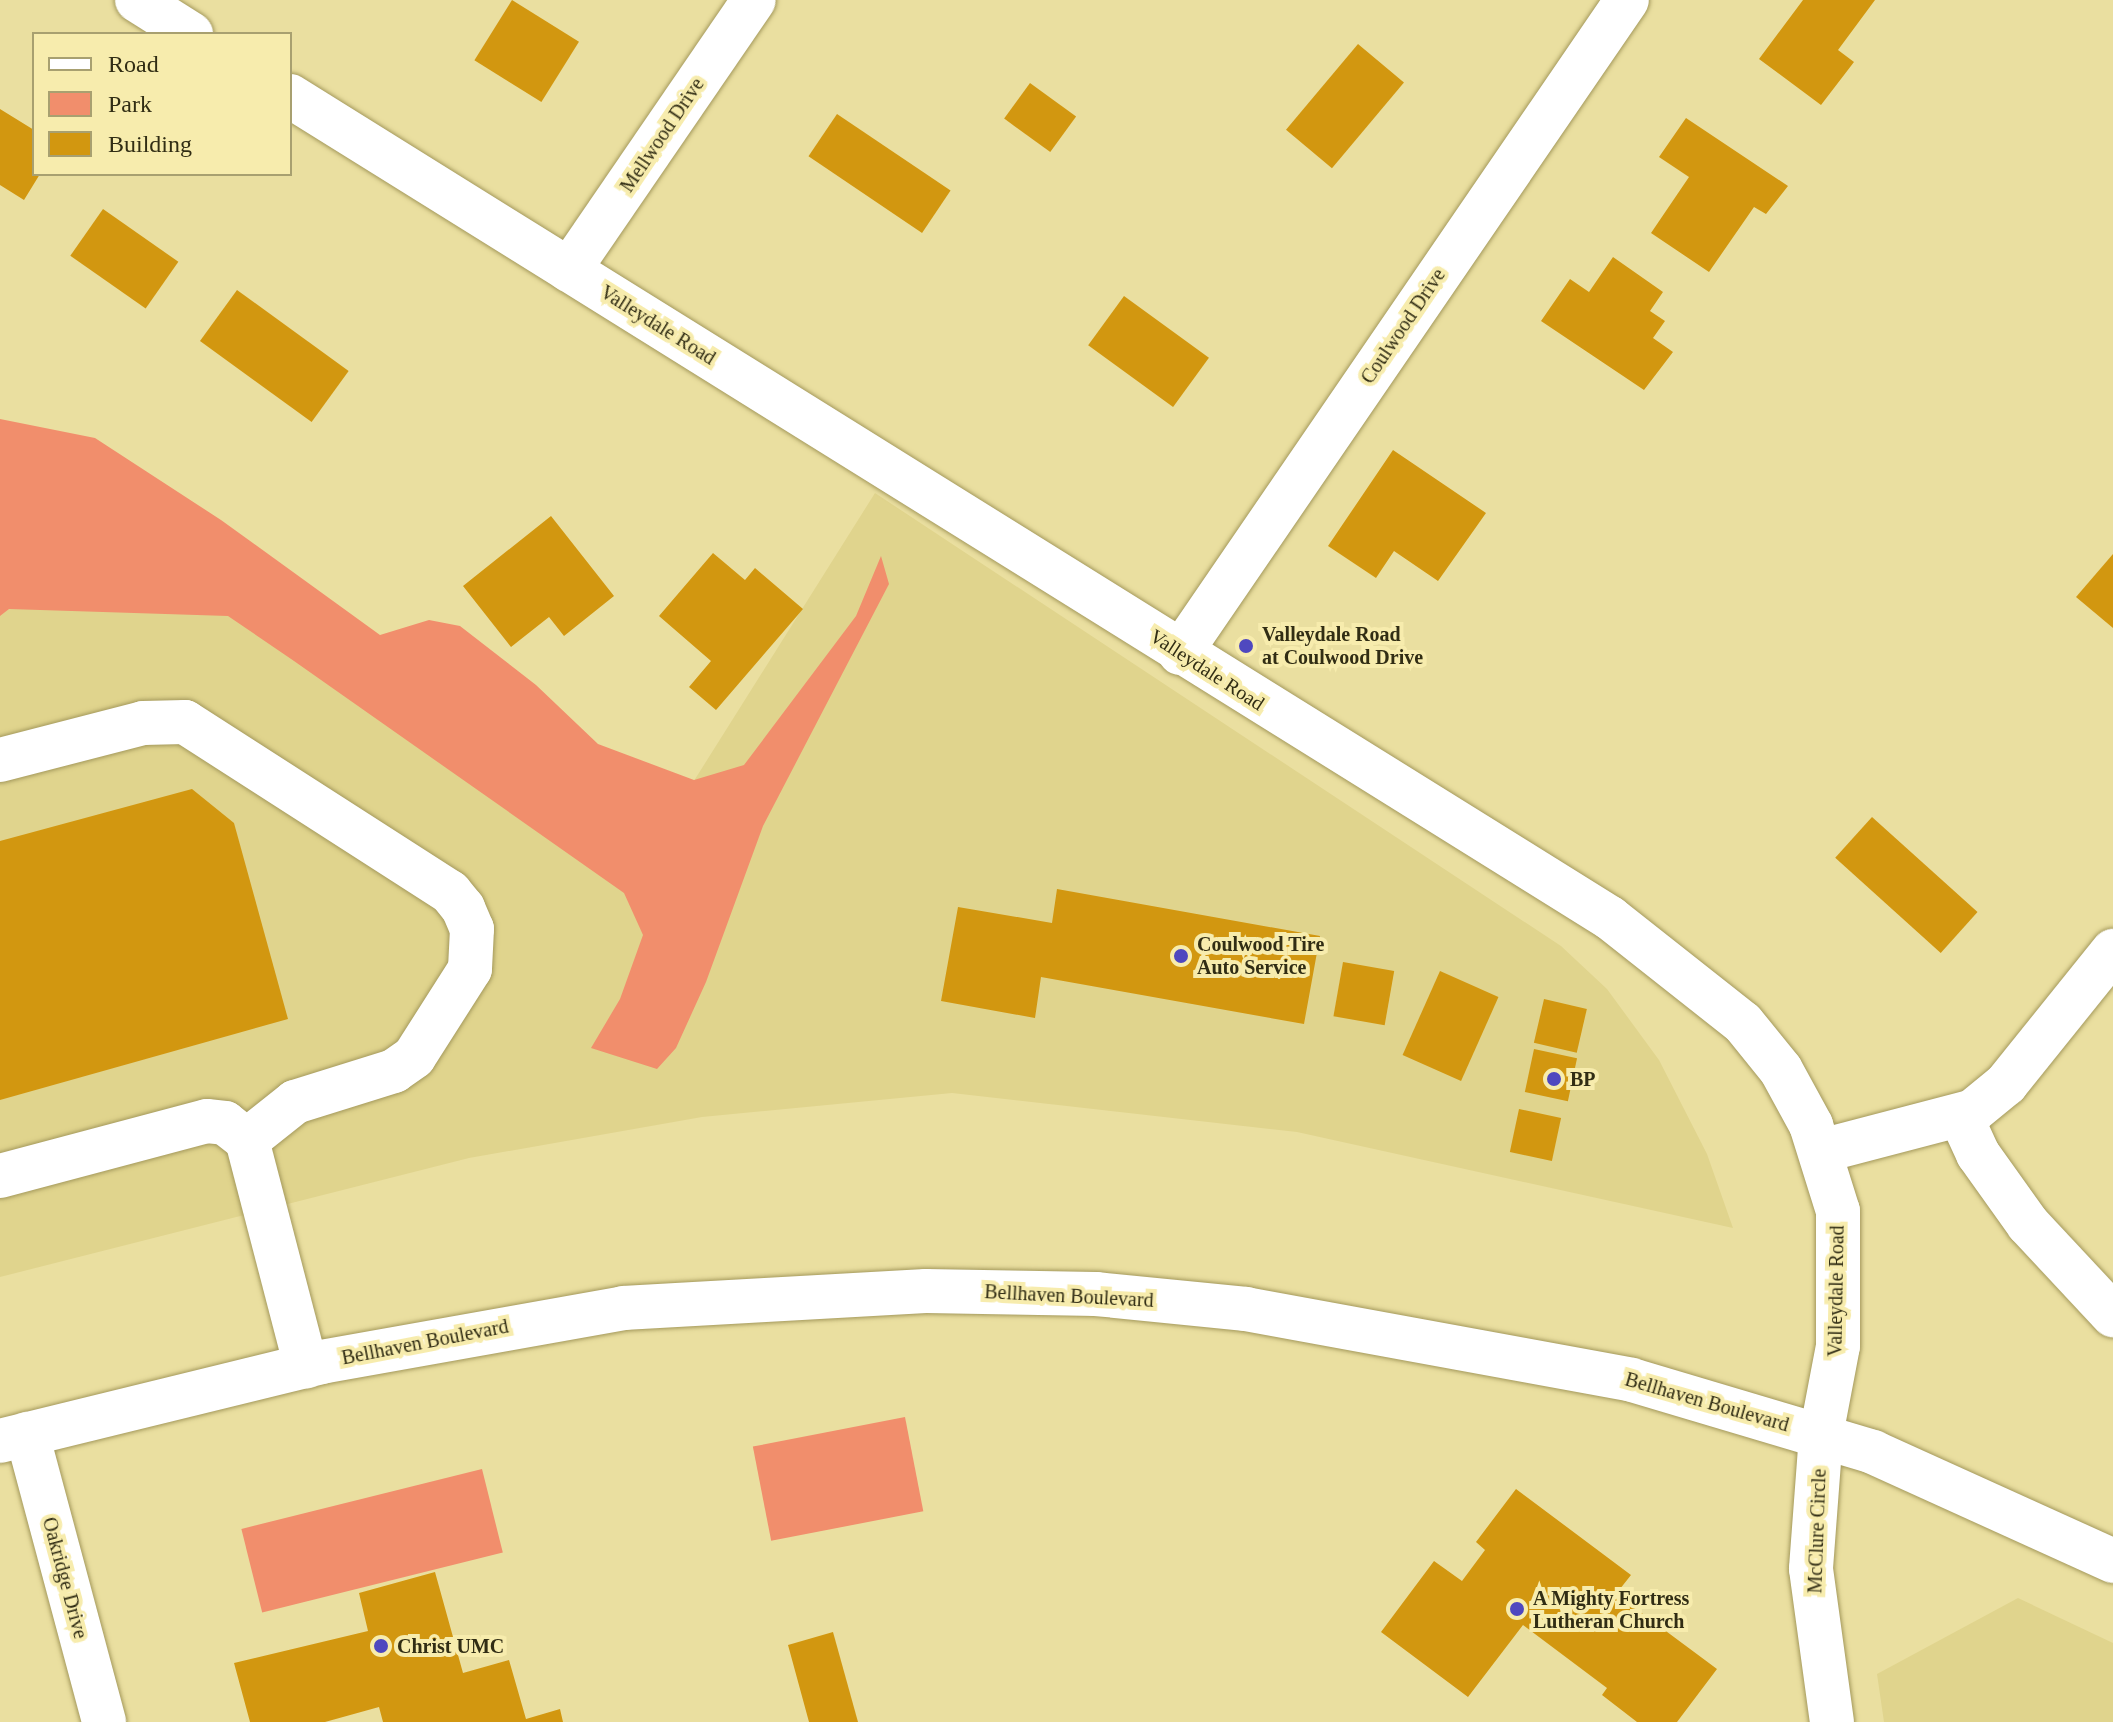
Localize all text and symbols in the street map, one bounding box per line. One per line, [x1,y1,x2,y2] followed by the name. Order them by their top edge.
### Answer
[32,32,292,176] legend
[108,51,159,77] text: Road
[615,73,709,197] street label: Mellwood Drive
[108,91,152,117] text: Park
[108,131,192,157] text: Building
[1356,264,1450,388] street label: Coulwood Drive
[596,280,720,370] street label: Valleydale Road
[1262,622,1423,669] place label: Valleydale Road at Coulwood Drive
[1145,624,1269,716] street label: Valleydale Road
[1237,637,1255,655] marker: Valleydale Road at Coulwood Drive
[1197,932,1325,979] place label: Coulwood Tire Auto Service
[1172,947,1190,965] marker: Coulwood Tire Auto Service
[1570,1067,1596,1091] place label: BP
[1545,1070,1563,1088] marker: BP
[1823,1225,1849,1357] street label: Valleydale Road
[984,1280,1154,1312] street label: Bellhaven Boulevard
[340,1314,510,1370] street label: Bellhaven Boulevard
[1622,1367,1792,1437] street label: Bellhaven Boulevard
[1803,1468,1831,1594] street label: McClure Circle
[37,1515,93,1641] street label: Oakridge Drive
[1533,1586,1690,1633] place label: A Mighty Fortress Lutheran Church
[1508,1600,1526,1618] marker: A Mighty Fortress Lutheran Church
[397,1634,504,1658] place label: Christ UMC
[372,1637,390,1655] marker: Christ UMC

